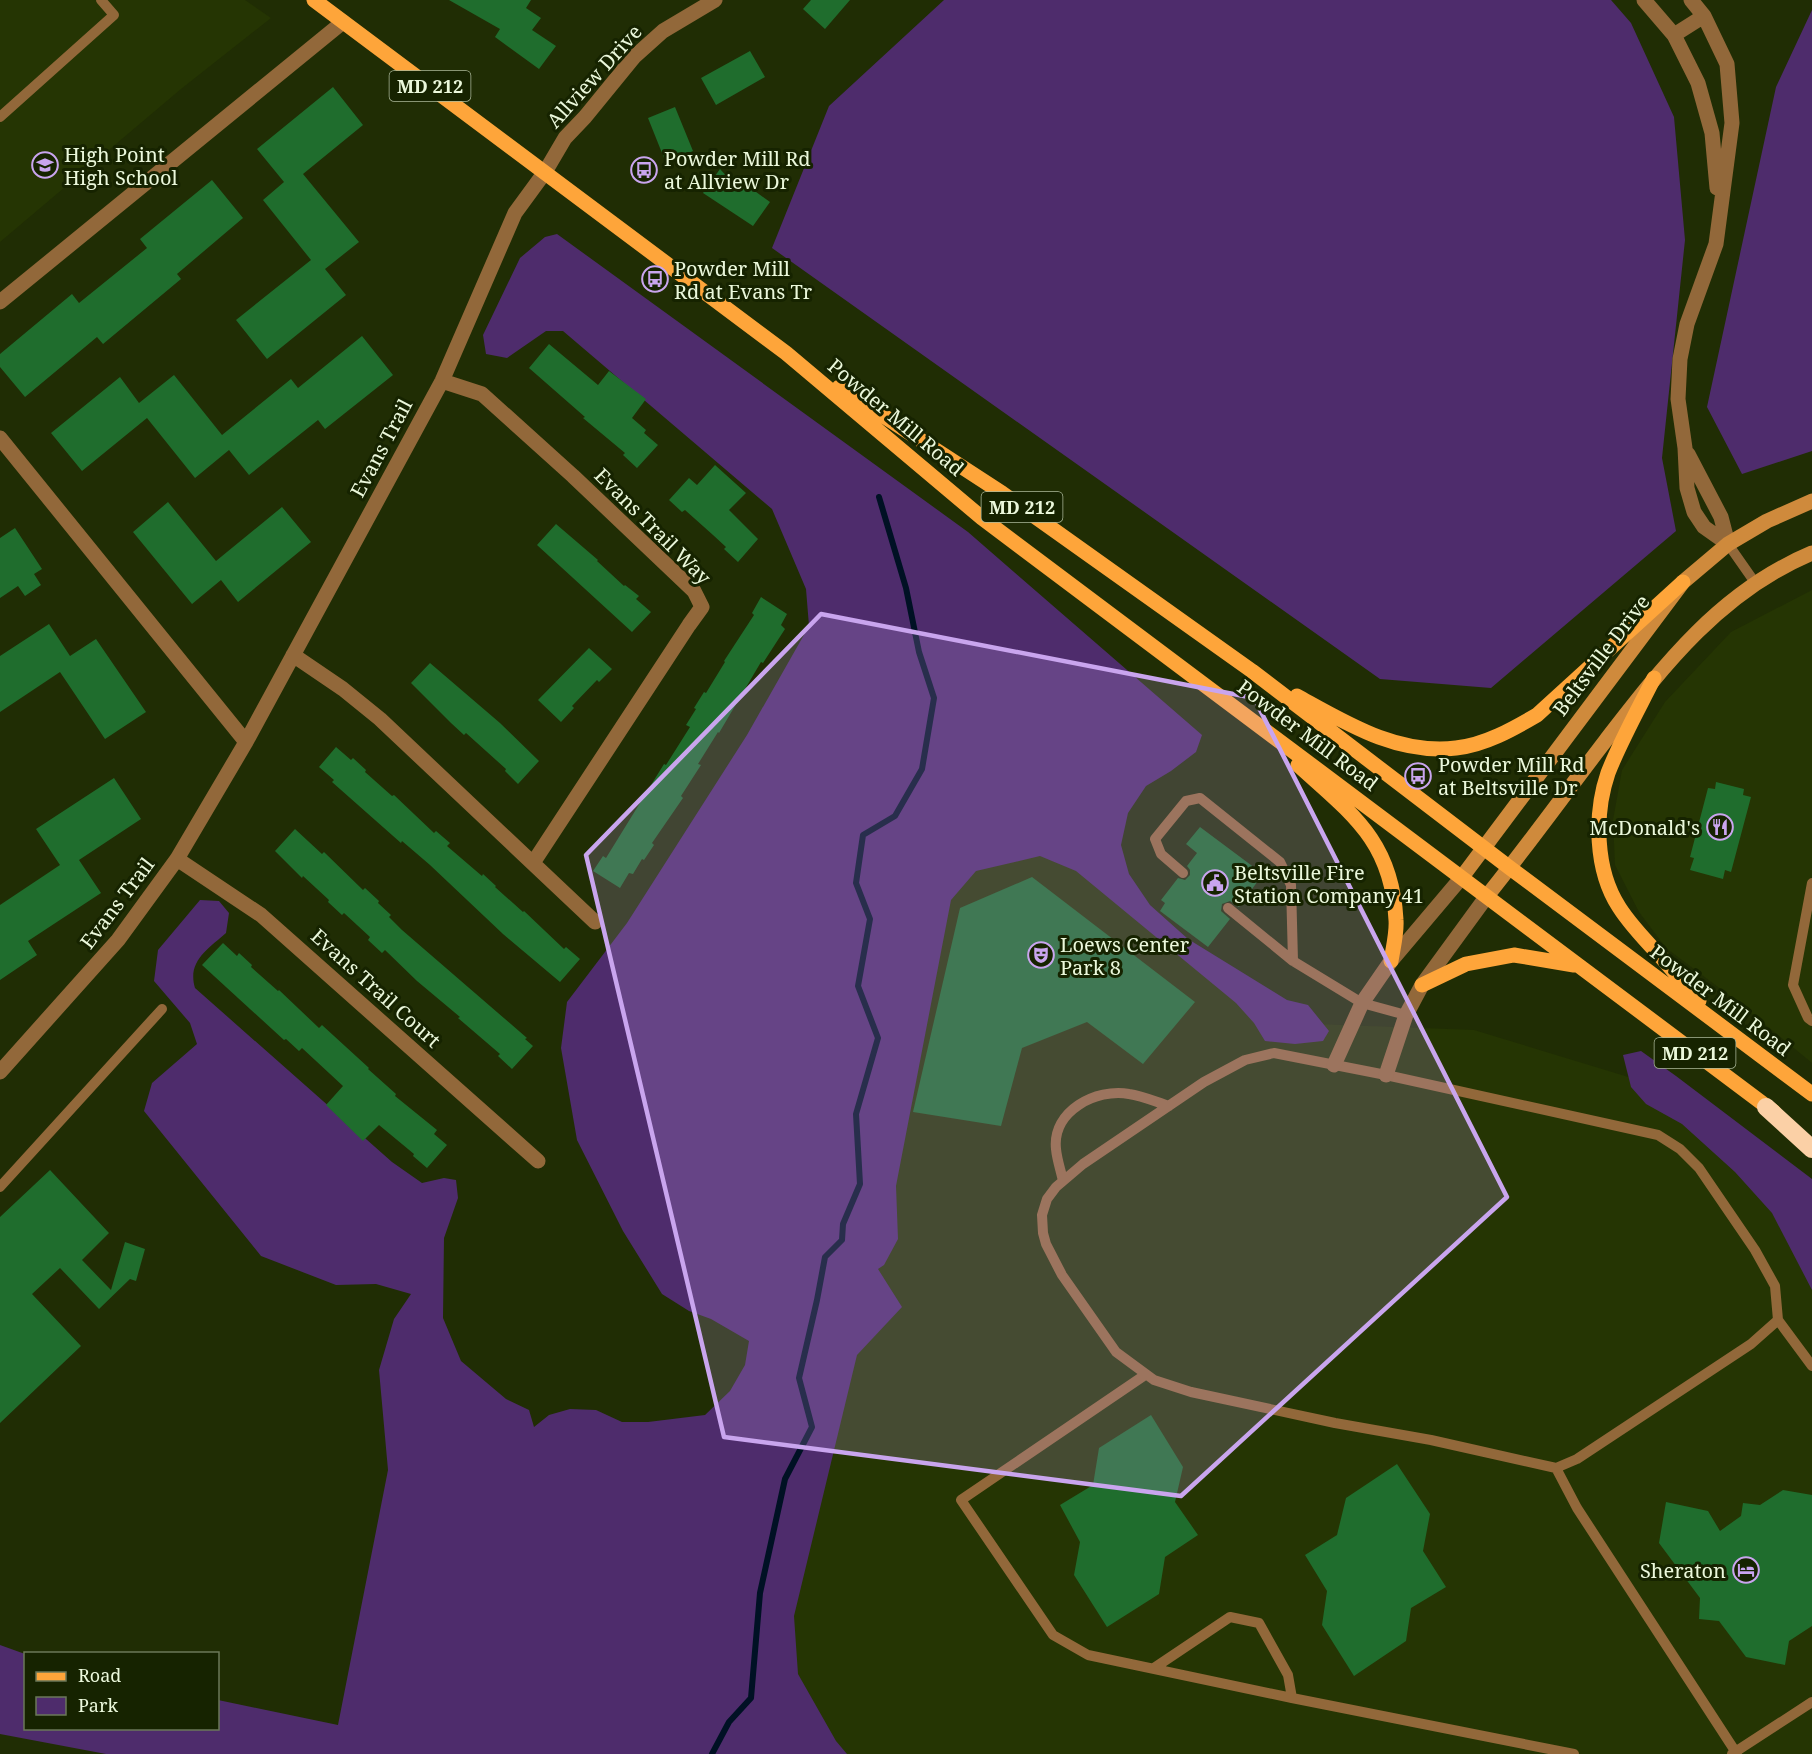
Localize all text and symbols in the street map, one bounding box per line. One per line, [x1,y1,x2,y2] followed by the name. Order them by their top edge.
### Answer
[540,19,648,133] street label: Allview Drive
[390,71,470,101] road number: MD 212
[64,141,178,191] place label: High Point High School
[664,145,811,195] place label: Powder Mill Rd at Allview Dr
[30,150,60,180] school or university icon: High Point High School
[629,155,659,185] bus stop icon: Powder Mill Rd at Allview Dr
[674,255,813,305] place label: Powder Mill Rd at Evans Tr
[640,264,670,294] bus stop icon: Powder Mill Rd at Evans Tr
[822,352,970,482] street label: Powder Mill Road
[344,394,418,502] street label: Evans Trail
[589,462,718,591] street label: Evans Trail Way
[982,492,1062,522] road number: MD 212
[1547,589,1655,721] street label: Beltsville Drive
[1232,673,1384,797] street label: Powder Mill Road
[1438,751,1585,801] place label: Powder Mill Rd at Beltsville Dr
[1403,761,1433,791] bus stop icon: Powder Mill Rd at Beltsville Dr
[1705,812,1735,842] restaurant icon: McDonald's
[1589,814,1700,841] place label: McDonald's
[74,852,160,954] street label: Evans Trail
[1234,859,1424,909] place label: Beltsville Fire Station Company 41
[1200,868,1230,898] public building icon: Beltsville Fire Station Company 41
[305,923,447,1053] street label: Evans Trail Court
[1060,931,1190,981] place label: Loews Center Park 8
[1645,938,1797,1062] street label: Powder Mill Road
[1026,940,1056,970] theatre icon: Loews Center Park 8
[1654,1038,1736,1068] road number: MD 212
[1731,1555,1761,1585] hotel icon: Sheraton
[1640,1557,1726,1584] place label: Sheraton
[24,1652,219,1730] legend
[78,1663,121,1687] text: Road
[78,1693,118,1717] text: Park

